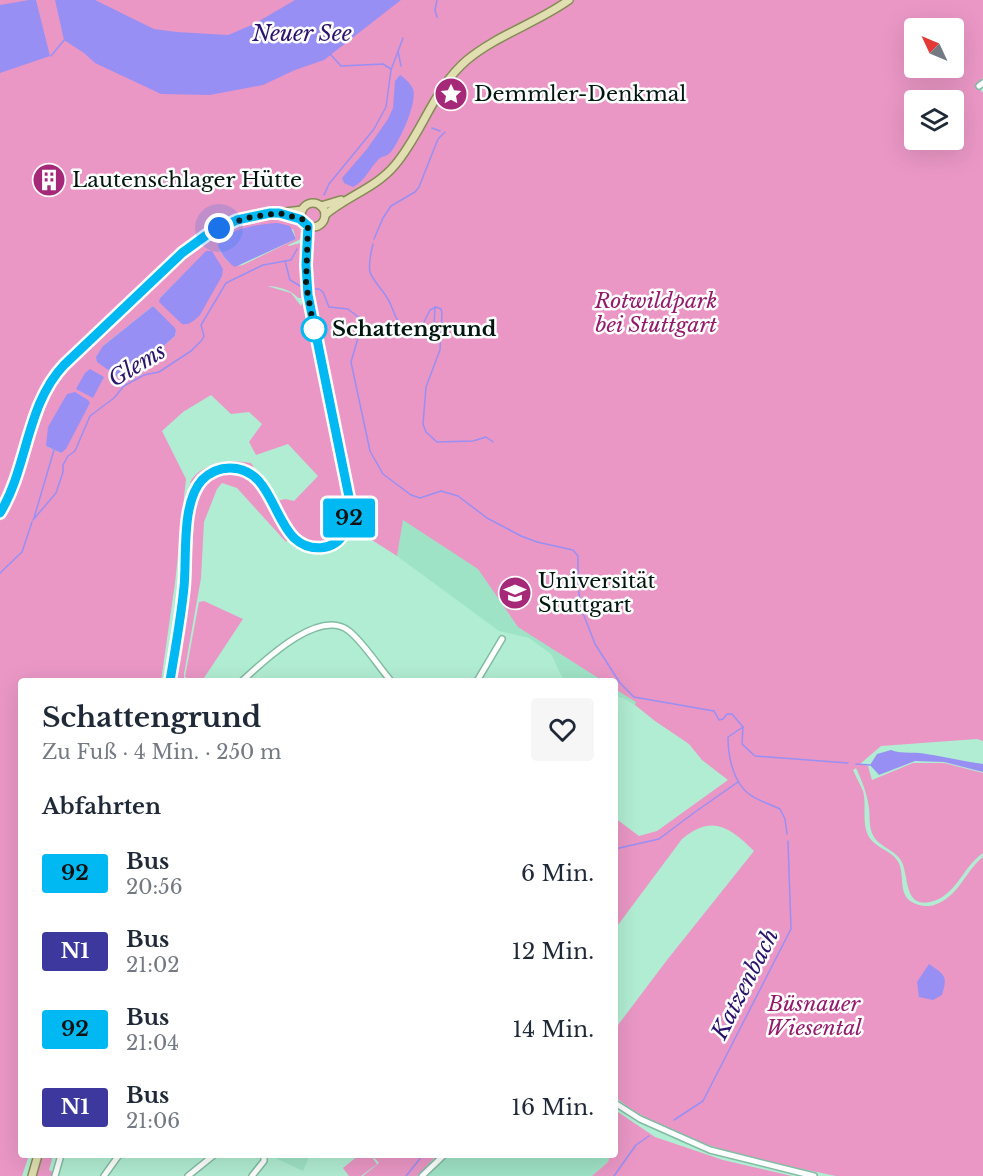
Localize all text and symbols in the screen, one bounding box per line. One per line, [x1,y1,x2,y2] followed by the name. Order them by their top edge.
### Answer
[904,18,964,78] north arrow
[904,18,964,150] map controls
[251,20,352,47] water label: Neuer See
[433,76,469,112] place icon: Demmler-Denkmal
[474,81,686,107] place label: Demmler-Denkmal
[904,90,964,150] button: layers
[31,162,67,198] building icon: Lautenschlager Hütte
[72,167,302,193] place label: Lautenschlager Hütte
[204,213,234,243] your location
[594,288,717,338] park label: Rotwildpark bei Stuttgart
[301,316,327,342] marker: Schattengrund
[332,316,497,342] place label: Schattengrund
[103,337,171,393] water label: Glems
[322,498,376,538] line badge: 92
[335,505,363,531] text: 92
[538,568,656,618] place label: Universität Stuttgart
[497,575,533,611] school or university icon: Universität Stuttgart
[531,698,594,761] button: heart
[42,700,261,735] text: Schattengrund
[42,740,282,764] text: Zu Fuß · 4 Min. · 250 m
[42,793,161,820] text: Abfahrten
[126,848,169,875] text: Bus
[61,860,89,886] text: 92
[521,860,594,887] text: 6 Min.
[126,875,183,899] text: 20:56
[705,924,784,1045] water label: Katzenbach
[126,926,169,953] text: Bus
[61,938,89,964] text: N1
[512,938,594,965] text: 12 Min.
[126,953,180,977] text: 21:02
[766,991,862,1041] park label: Büsnauer Wiesental
[126,1004,169,1031] text: Bus
[61,1016,89,1042] text: 92
[513,1016,594,1043] text: 14 Min.
[126,1031,179,1055] text: 21:04
[126,1082,169,1109] text: Bus
[61,1094,89,1120] text: N1
[511,1094,594,1121] text: 16 Min.
[126,1109,180,1133] text: 21:06

